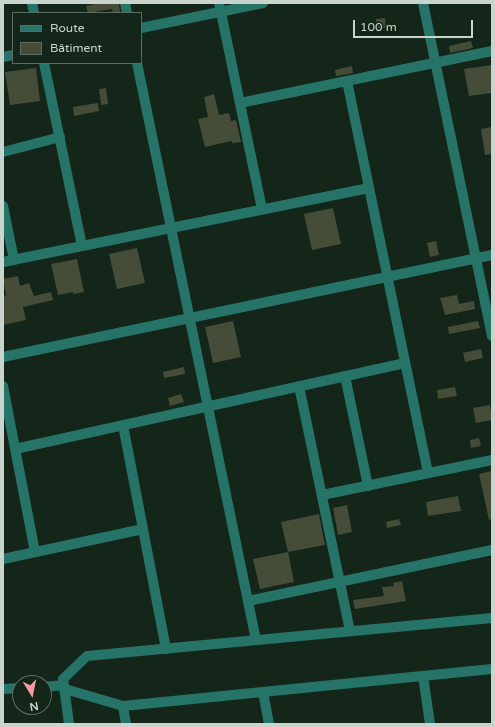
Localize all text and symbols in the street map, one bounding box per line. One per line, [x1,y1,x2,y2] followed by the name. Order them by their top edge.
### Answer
[12,12,142,64] legend
[355,12,475,38] scale bar
[360,20,397,34] text: 100 m
[50,21,84,35] text: Route
[50,41,102,55] text: Bâtiment
[12,675,52,715] north arrow
[29,699,39,713] text: N

